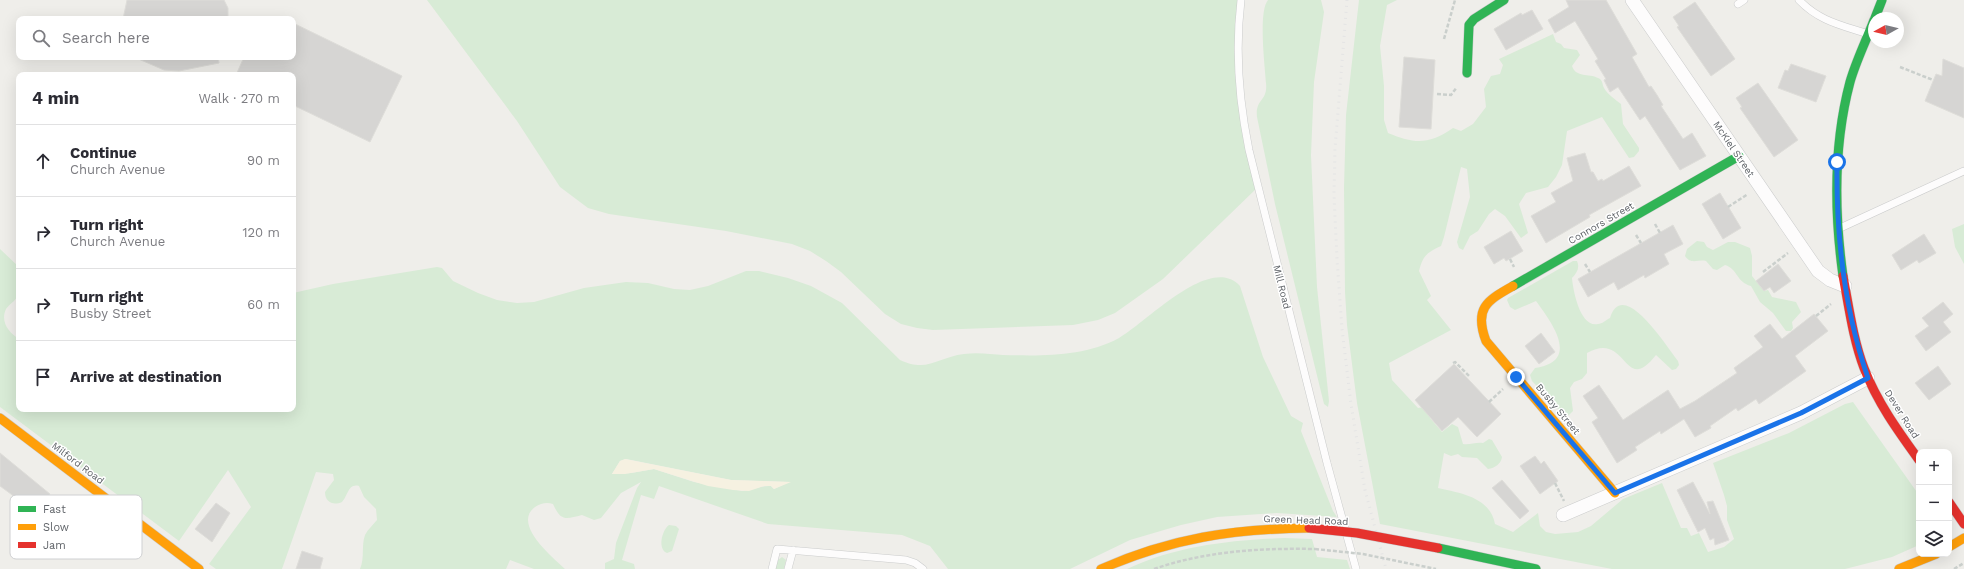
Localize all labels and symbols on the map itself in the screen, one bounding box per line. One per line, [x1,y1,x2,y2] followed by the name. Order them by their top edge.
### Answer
[1868,12,1904,48] north arrow
[1711,119,1757,180] street label: McKiel Street
[1828,153,1846,171] route start
[1566,199,1636,246] street label: Connors Street
[1271,264,1293,310] street label: Mill Road
[1507,368,1525,386] route end
[1534,382,1583,437] street label: Busby Street
[1883,388,1921,440] street label: Dever Road
[50,440,106,486] street label: Milford Road
[10,495,142,559] legend
[43,503,66,516] text: Fast
[1263,513,1349,527] street label: Green Head Road
[43,521,69,534] text: Slow
[43,539,66,552] text: Jam

